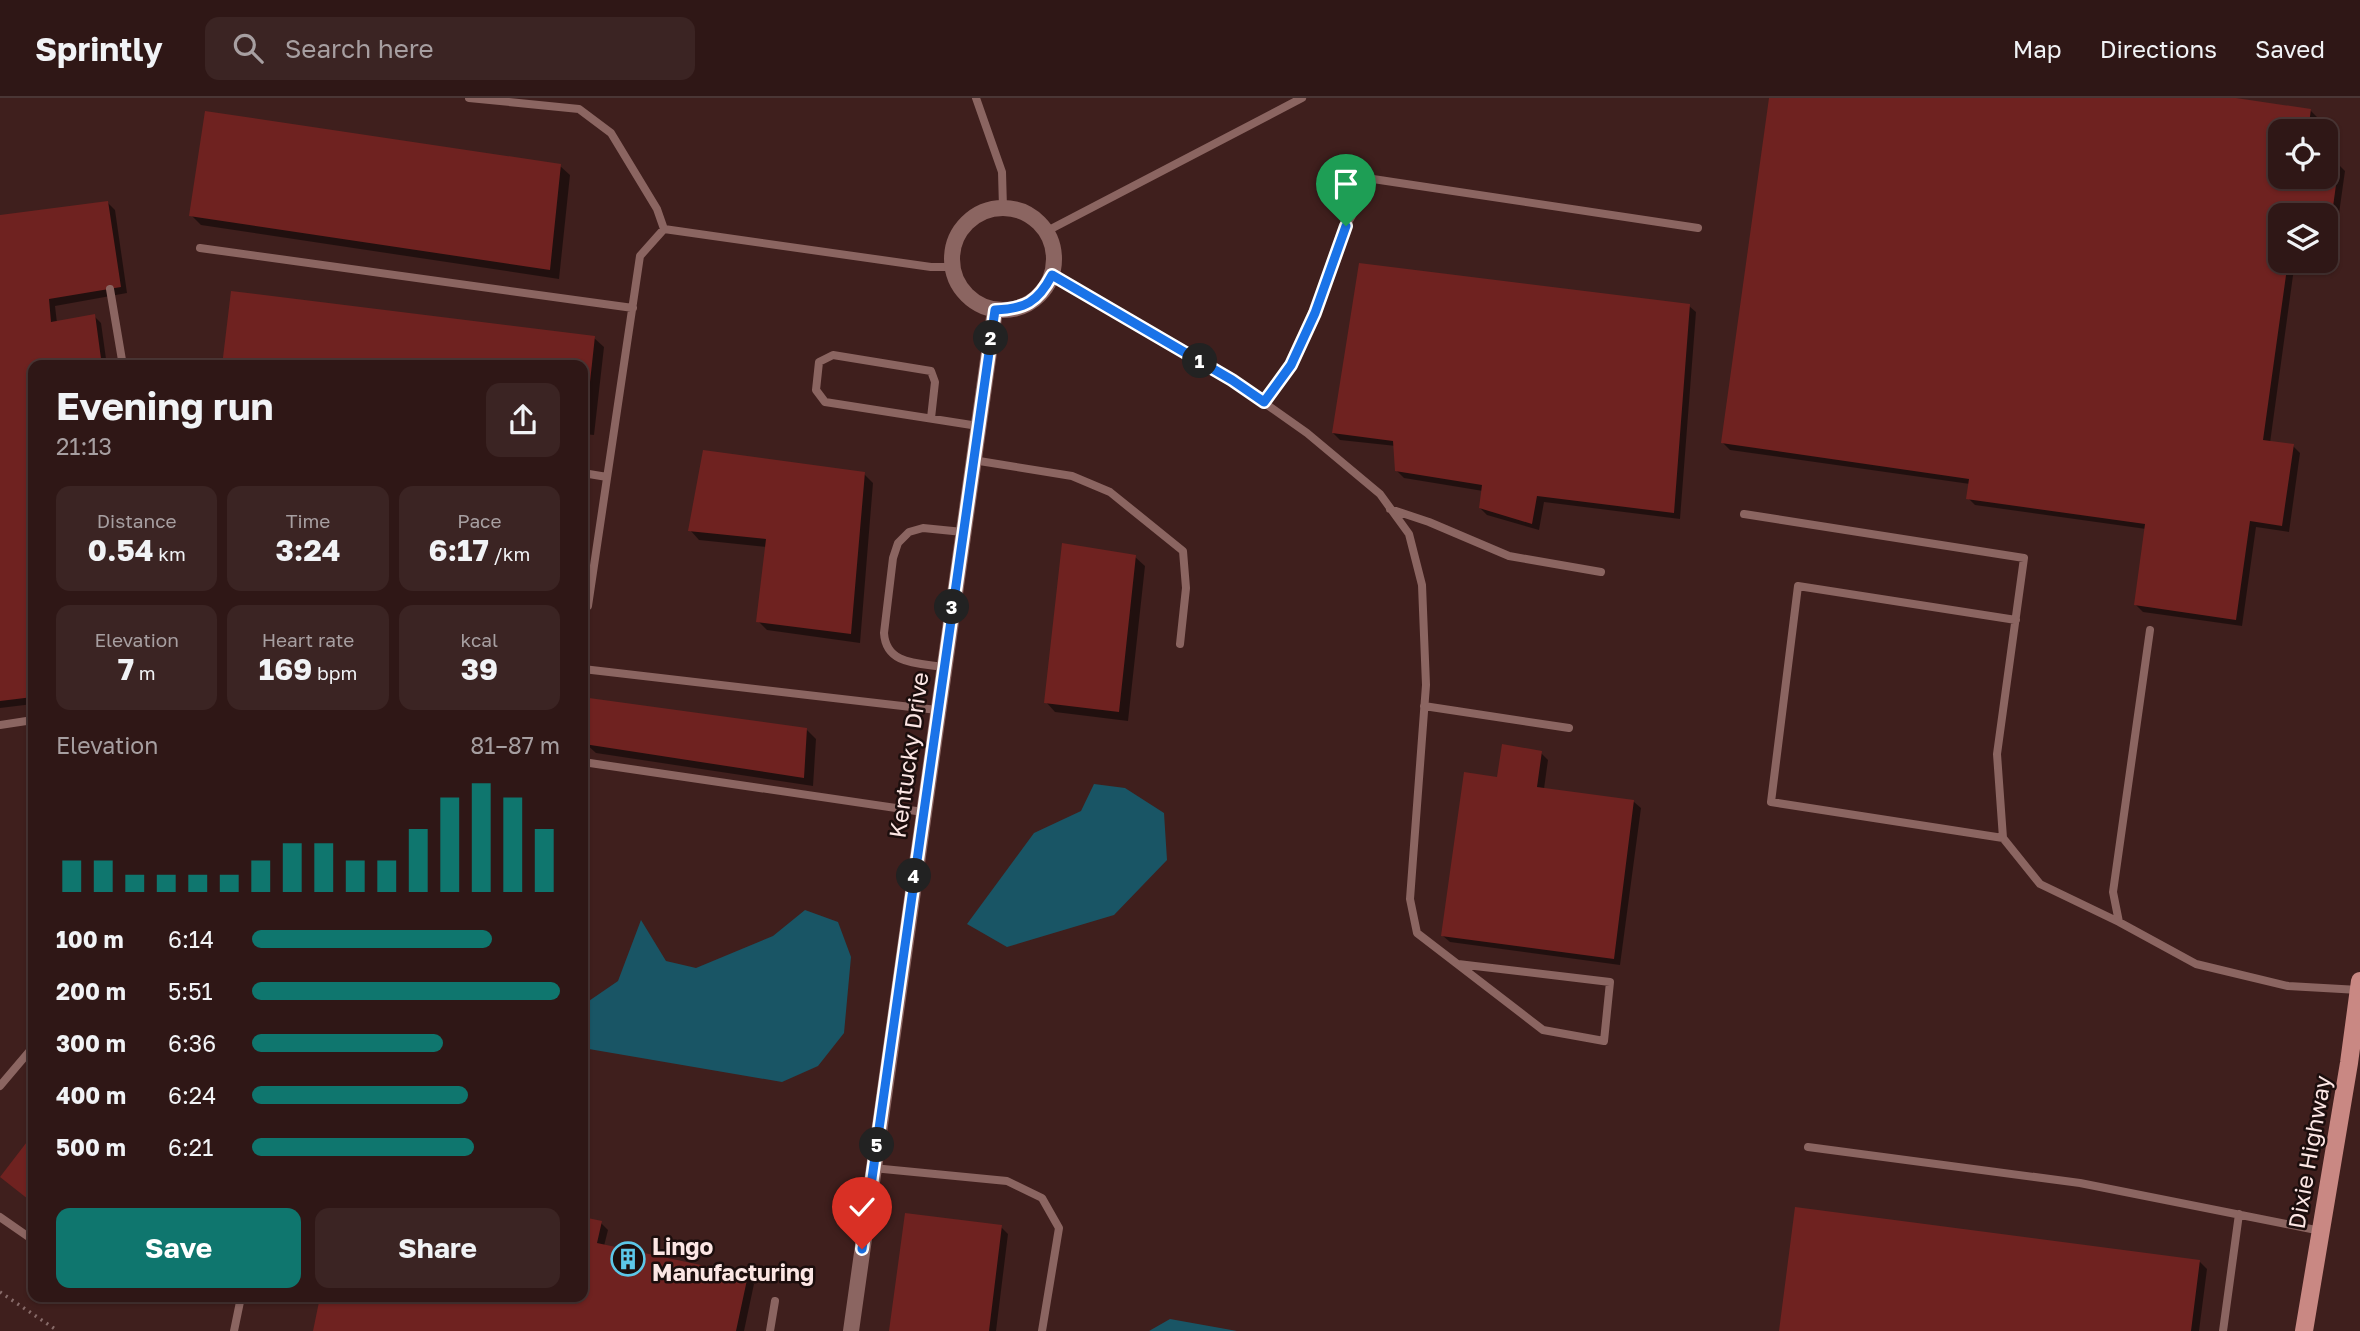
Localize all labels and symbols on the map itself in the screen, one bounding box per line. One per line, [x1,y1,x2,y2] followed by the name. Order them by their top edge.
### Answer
[1316,154,1376,226] pin
[974,320,1009,356] pin: 2
[1182,344,1218,378] pin: 1
[934,589,970,624] pin: 3
[883,670,933,840] street label: Kentucky Drive
[897,858,932,894] pin: 4
[2282,1073,2336,1231] street label: Dixie Highway
[860,1128,894,1162] pin: 5
[832,1177,892,1249] pin
[652,1232,814,1286] place label: Lingo Manufacturing
[609,1240,647,1278] building icon: Lingo Manufacturing

